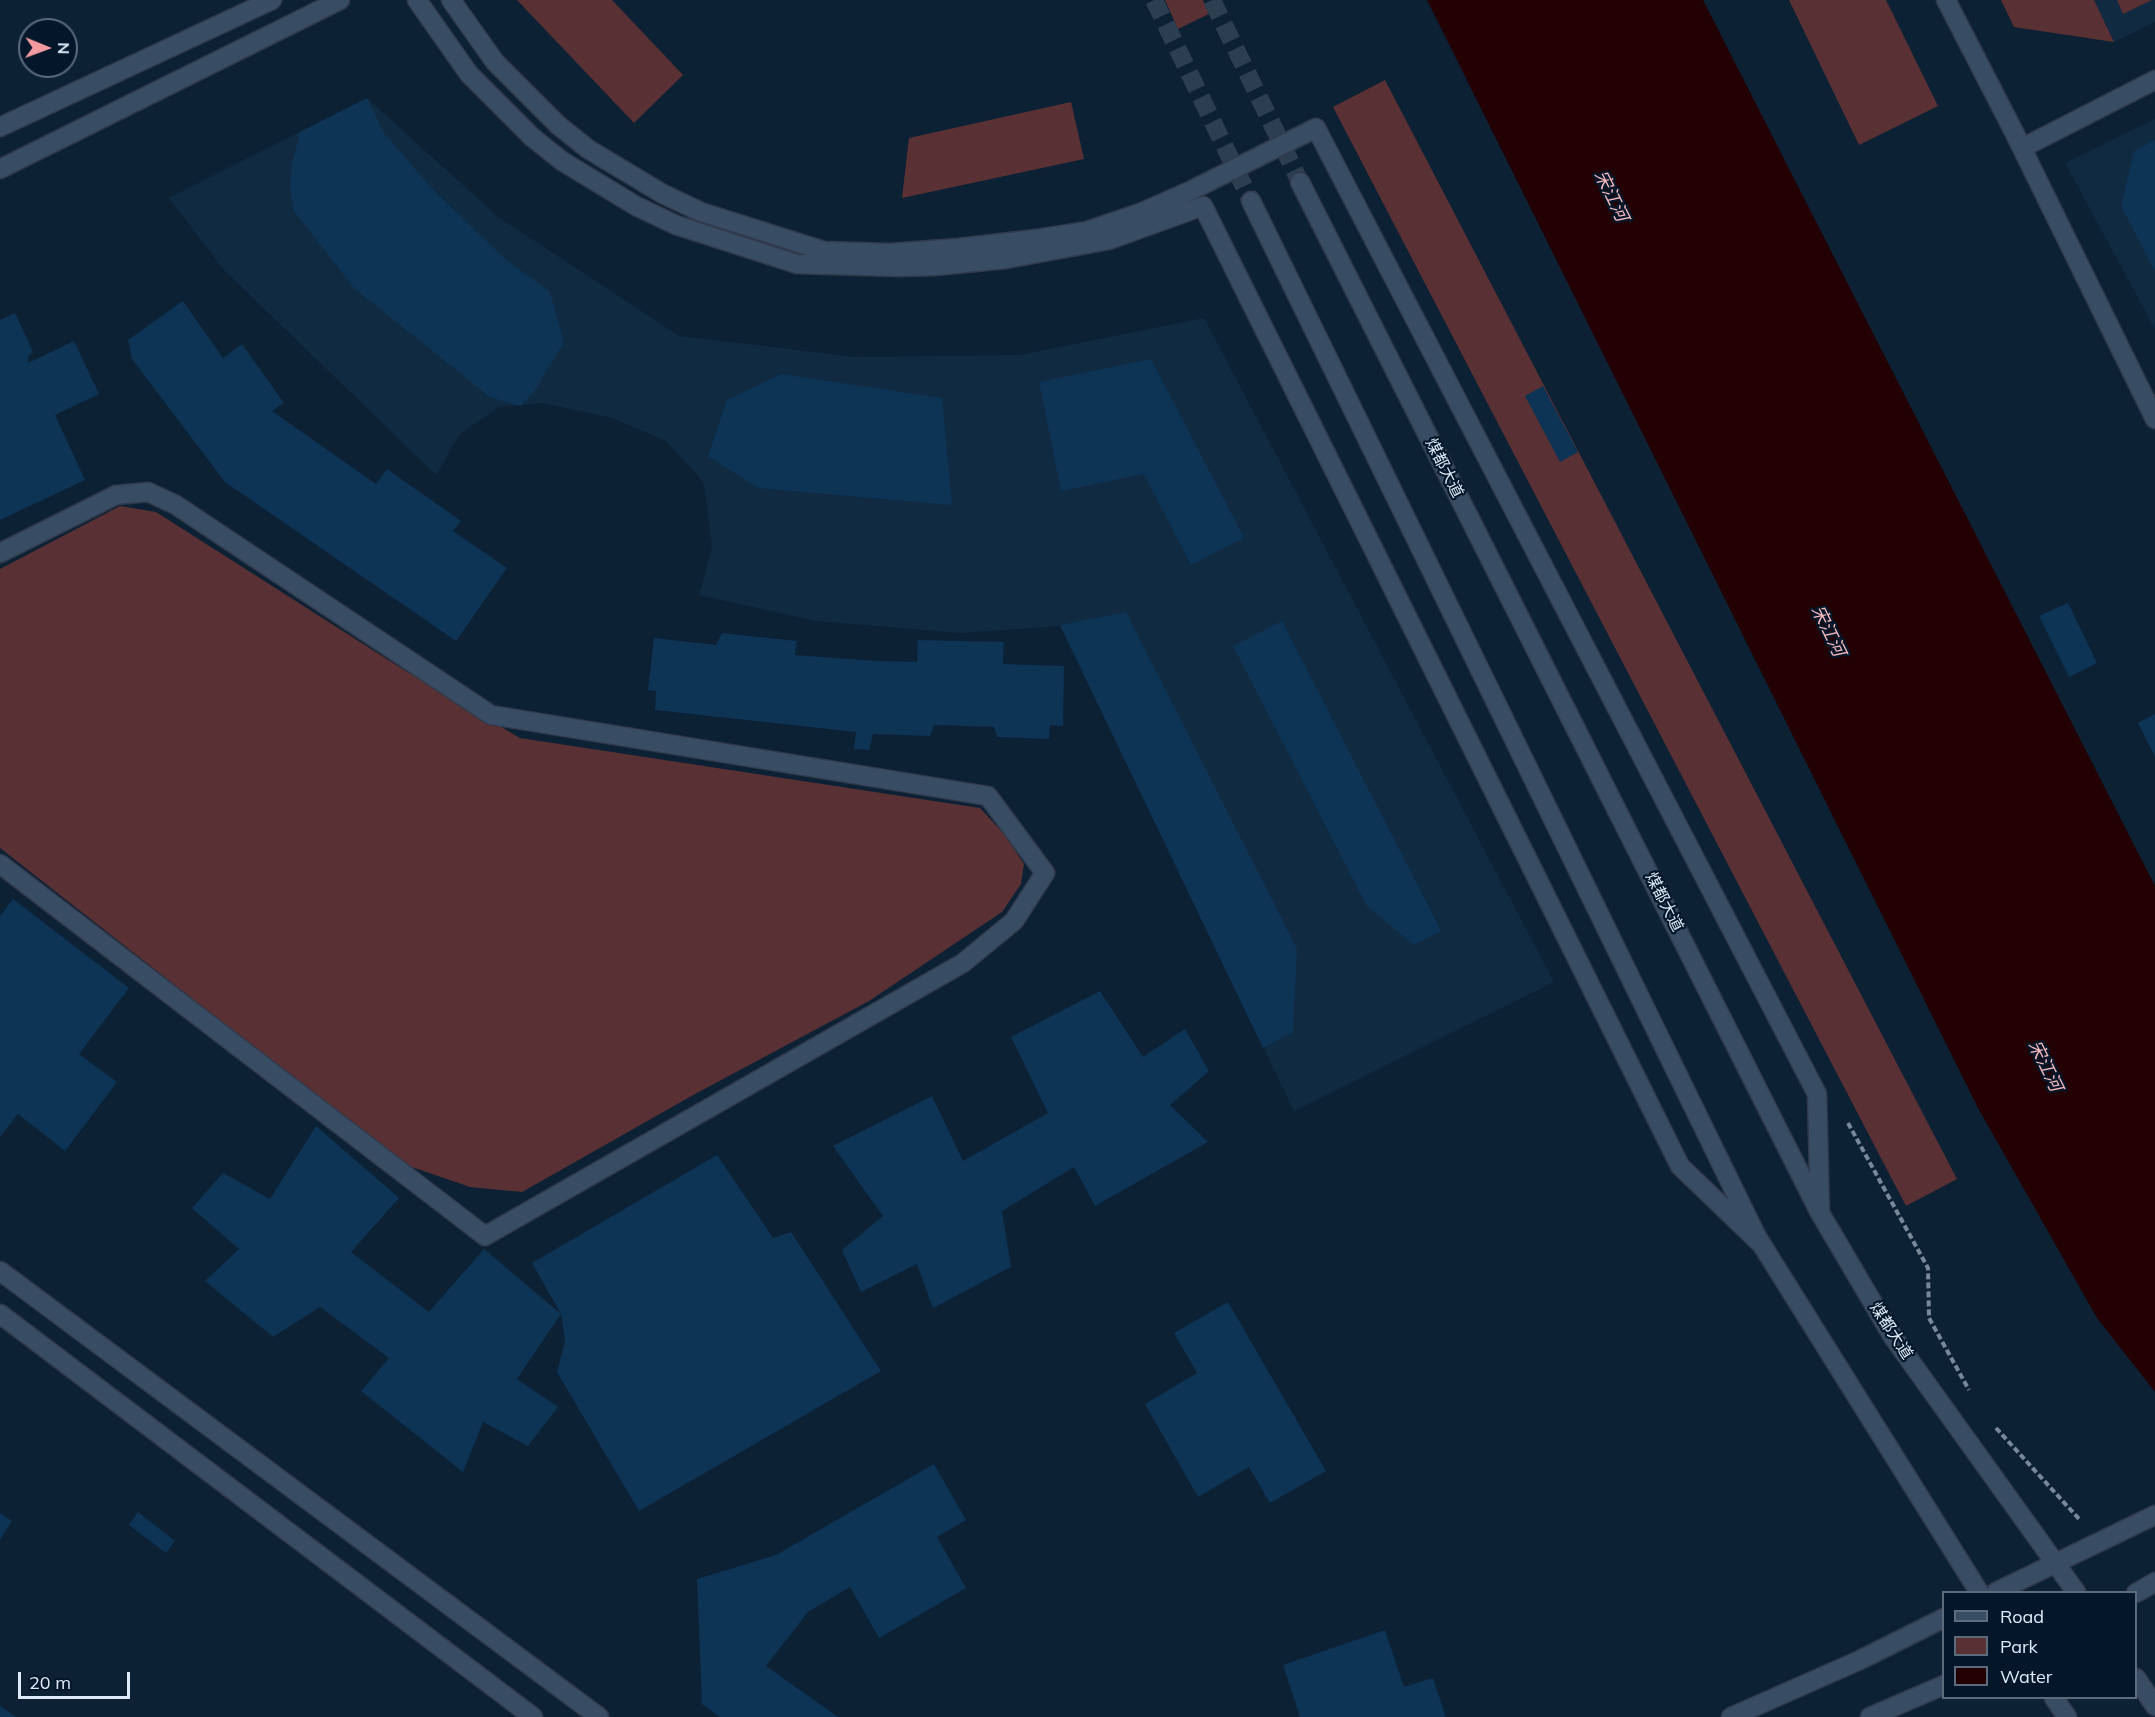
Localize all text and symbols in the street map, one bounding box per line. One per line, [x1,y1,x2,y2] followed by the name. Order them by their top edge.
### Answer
[18,18,78,78] north arrow
[54,42,74,54] text: N
[1589,167,1633,225] water label: 宋江河
[1421,435,1467,501] street label: 煤都大道
[1806,602,1850,660] water label: 宋江河
[1641,869,1687,935] street label: 煤都大道
[2023,1037,2067,1095] water label: 宋江河
[1866,1299,1916,1363] street label: 煤都大道
[1942,1591,2137,1699] legend
[2000,1605,2044,1628] text: Road
[2000,1635,2038,1658] text: Park
[21,1660,134,1698] scale bar
[2000,1665,2052,1688] text: Water
[29,1671,71,1694] text: 20 m

